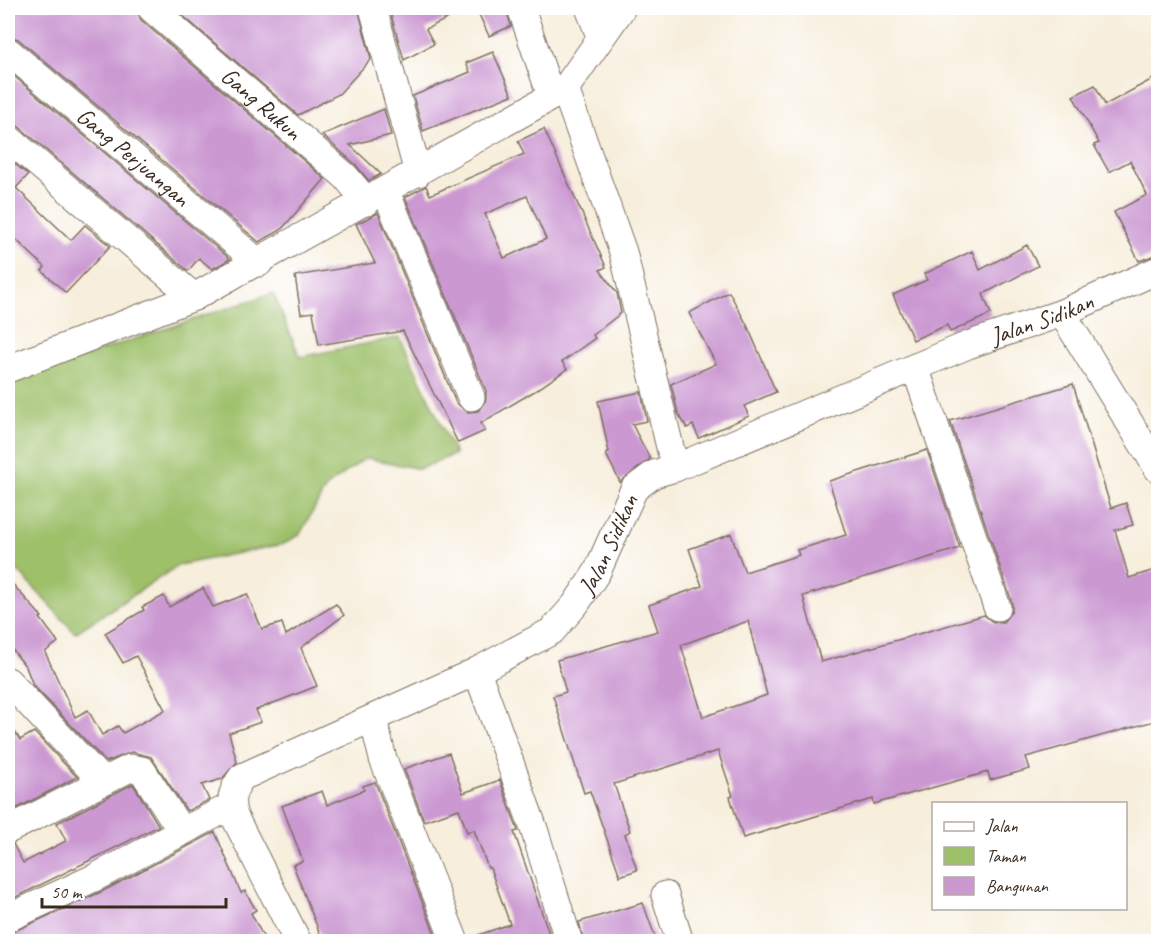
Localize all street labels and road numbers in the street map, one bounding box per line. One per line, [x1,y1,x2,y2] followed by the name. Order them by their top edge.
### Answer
[215,61,309,147] street label: Gang Rukun
[71,101,197,214] street label: Gang Perjuangan
[986,286,1098,352] street label: Jalan Sidikan
[571,490,645,601] street label: Jalan Sidikan

